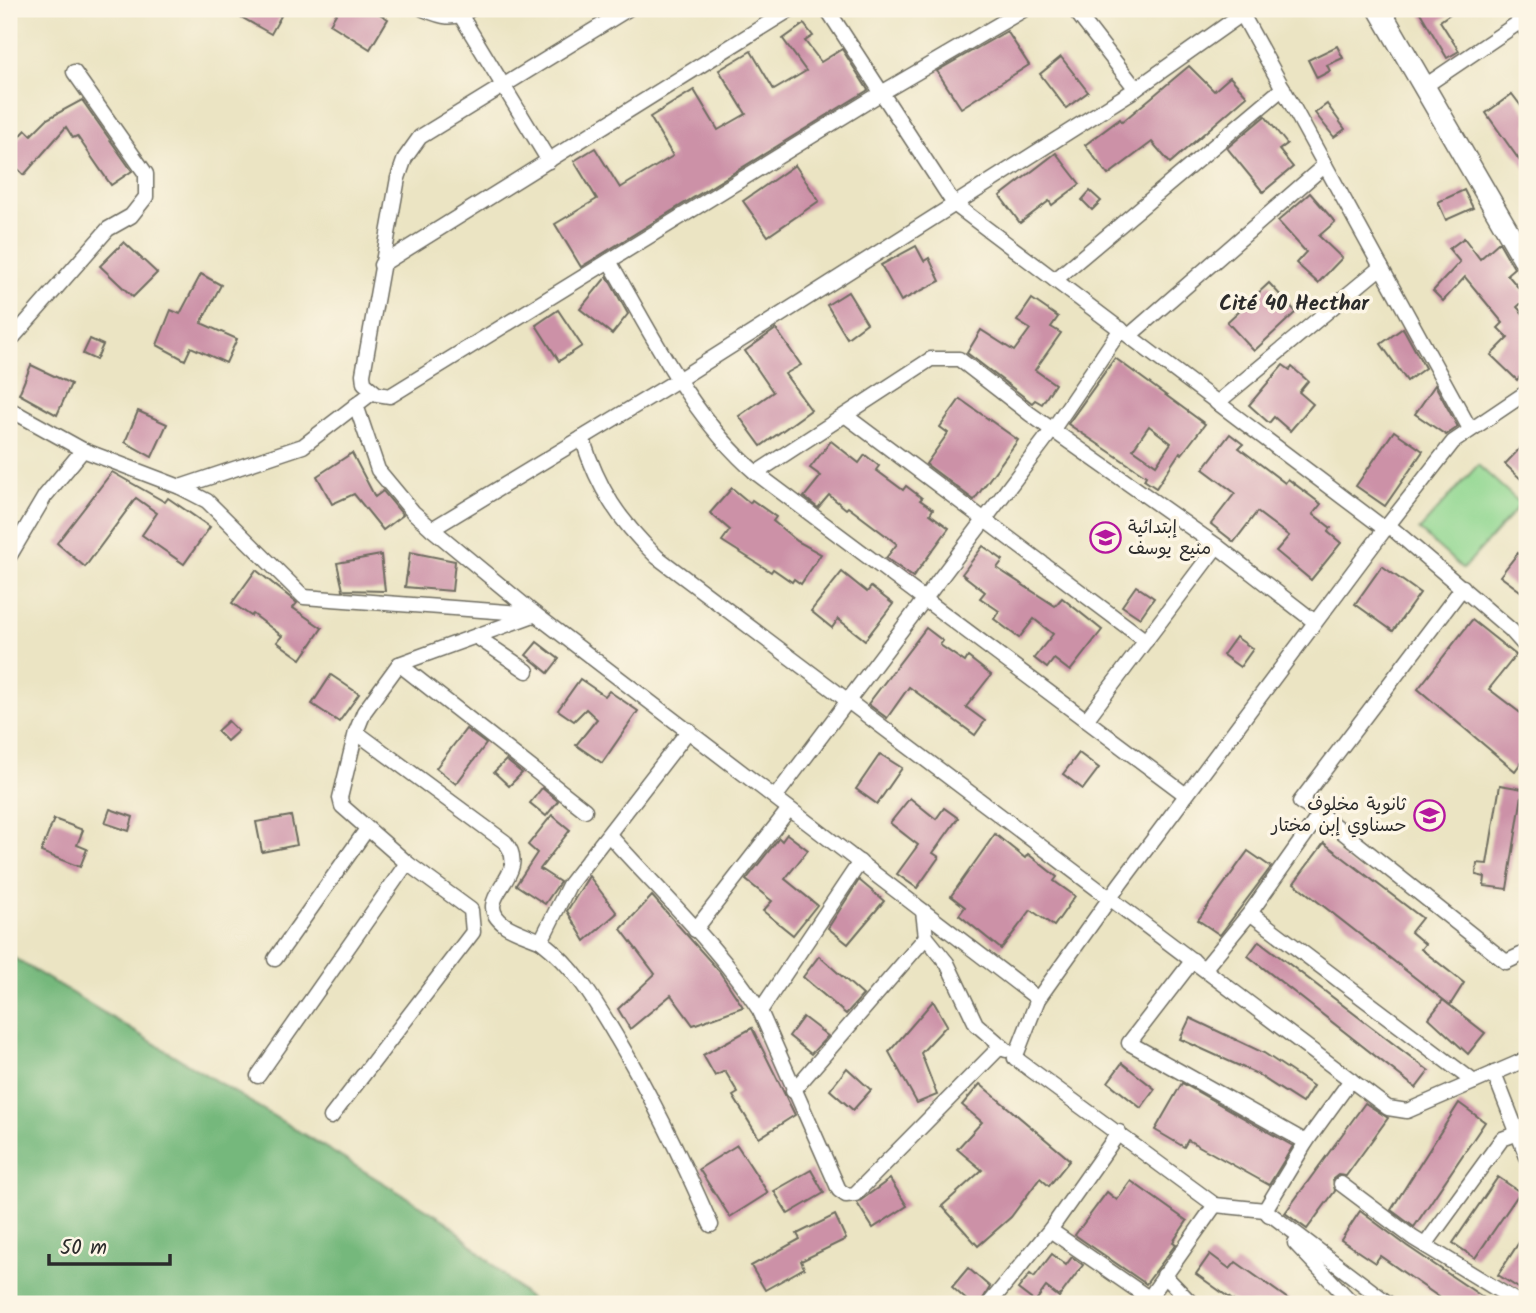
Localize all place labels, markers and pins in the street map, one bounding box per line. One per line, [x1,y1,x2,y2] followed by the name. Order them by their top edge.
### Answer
[1128,514,1211,564] place label: إبتدائية منيع يوسف
[1088,521,1122,555] school or university icon: إبتدائية منيع يوسف
[1270,791,1407,841] place label: ثانوية مخلوف حسناوي إبن مختار
[1412,798,1446,832] school or university icon: ثانوية مخلوف حسناوي إبن مختار

